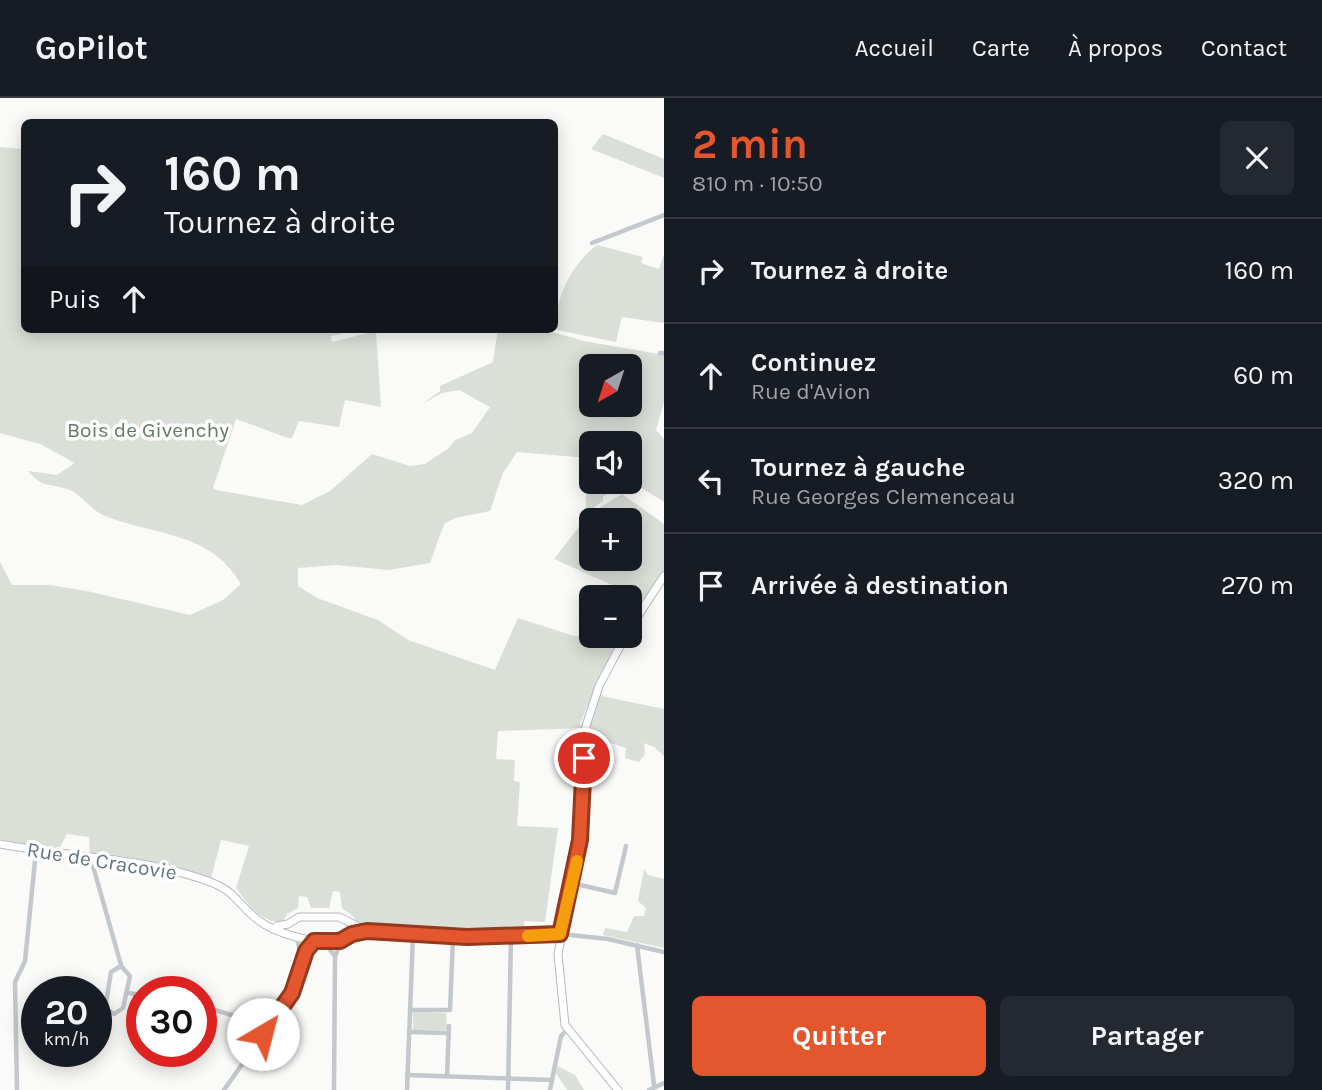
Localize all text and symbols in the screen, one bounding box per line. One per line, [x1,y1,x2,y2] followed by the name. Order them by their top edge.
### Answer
[35,29,148,67] text: GoPilot
[855,34,934,62] text: Accueil
[972,34,1030,62] text: Carte
[1068,34,1163,62] text: À propos
[1201,34,1287,62] text: Contact
[692,119,808,169] text: 2 min
[1220,121,1294,195] button: close
[164,145,301,202] text: 160 m
[49,147,140,238] icon: right
[692,170,823,197] text: 810 m · 10:50
[164,204,396,241] text: Tournez à droite
[692,252,730,290] icon: right
[751,255,948,286] text: Tournez à droite
[1225,255,1294,286] text: 160 m
[115,280,153,318] icon: ahead
[49,284,101,315] text: Puis
[751,347,876,378] text: Continuez
[579,354,642,416] north arrow
[579,354,642,648] map controls
[692,357,730,395] icon: ahead
[1233,360,1294,391] text: 60 m
[751,378,871,405] text: Rue d'Avion
[67,418,229,442] park label: Bois de Givenchy
[579,431,642,494] button: sound
[751,452,965,483] text: Tournez à gauche
[692,462,730,500] icon: left
[1218,465,1294,496] text: 320 m
[751,483,1016,510] text: Rue Georges Clemenceau
[579,508,642,571] button: +
[692,567,730,605] icon: arrive
[751,570,1009,601] text: Arrivée à destination
[1221,570,1294,601] text: 270 m
[579,585,642,648] button: −
[554,728,614,788] pin
[565,739,603,777] icon: arrive
[25,837,179,885] street label: Rue de Cracovie
[126,976,217,1067] speed limit sign: 30
[45,992,88,1033] text: 20
[692,996,986,1076] button: Quitter
[1000,996,1294,1076] button: Partager
[226,997,300,1071] position arrow
[44,1028,89,1050] text: km/h

